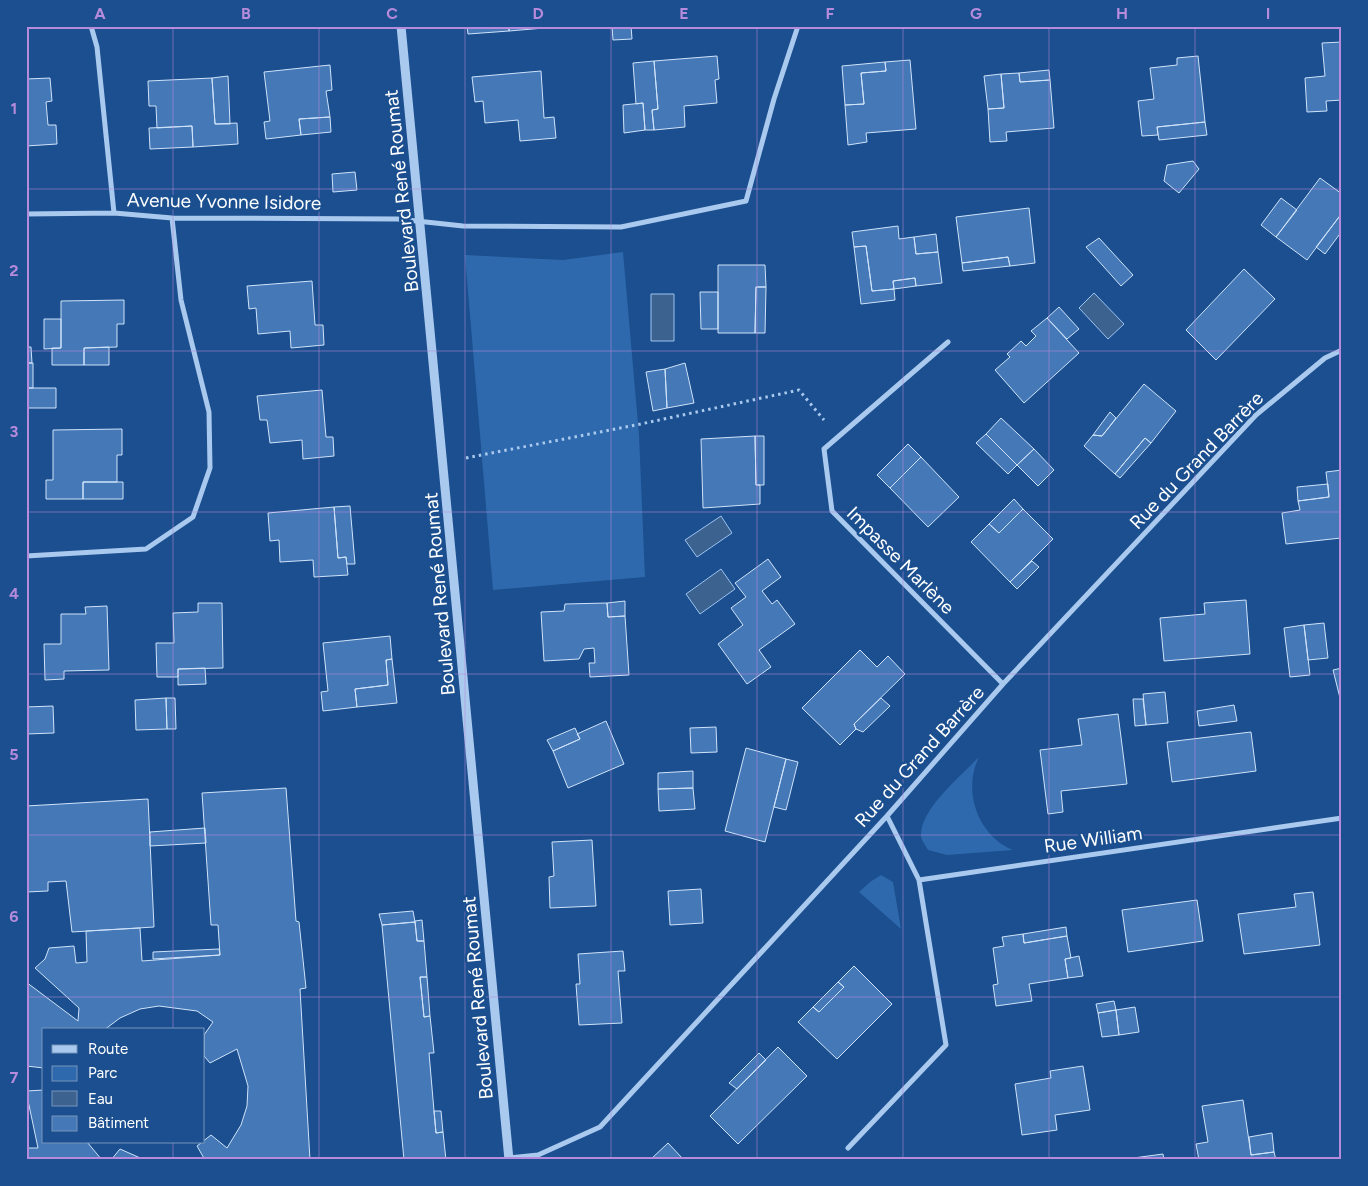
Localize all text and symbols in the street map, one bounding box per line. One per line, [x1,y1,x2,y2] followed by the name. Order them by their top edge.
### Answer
[94,4,106,23] text: A
[241,4,251,23] text: B
[386,4,398,23] text: C
[532,4,544,23] text: D
[679,4,689,23] text: E
[826,4,835,23] text: F
[970,4,982,23] text: G
[1116,4,1128,23] text: H
[1266,4,1270,23] text: I
[379,88,424,293] street label: Boulevard René Roumat
[11,99,17,118] text: 1
[127,188,321,215] street label: Avenue Yvonne Isidore
[9,261,19,280] text: 2
[1125,387,1268,534] street label: Rue du Grand Barrère
[10,422,19,441] text: 3
[419,492,460,696] street label: Boulevard René Roumat
[842,502,959,619] street label: Impasse Marlène
[9,584,19,603] text: 4
[850,681,989,832] street label: Rue du Grand Barrère
[9,745,19,764] text: 5
[1043,821,1144,858] street label: Rue William
[457,896,498,1100] street label: Boulevard René Roumat
[9,907,19,926] text: 6
[42,1028,205,1144] legend
[88,1040,128,1058] text: Route
[88,1064,117,1082] text: Parc
[10,1068,19,1087] text: 7
[88,1090,113,1108] text: Eau
[88,1114,149,1132] text: Bâtiment

